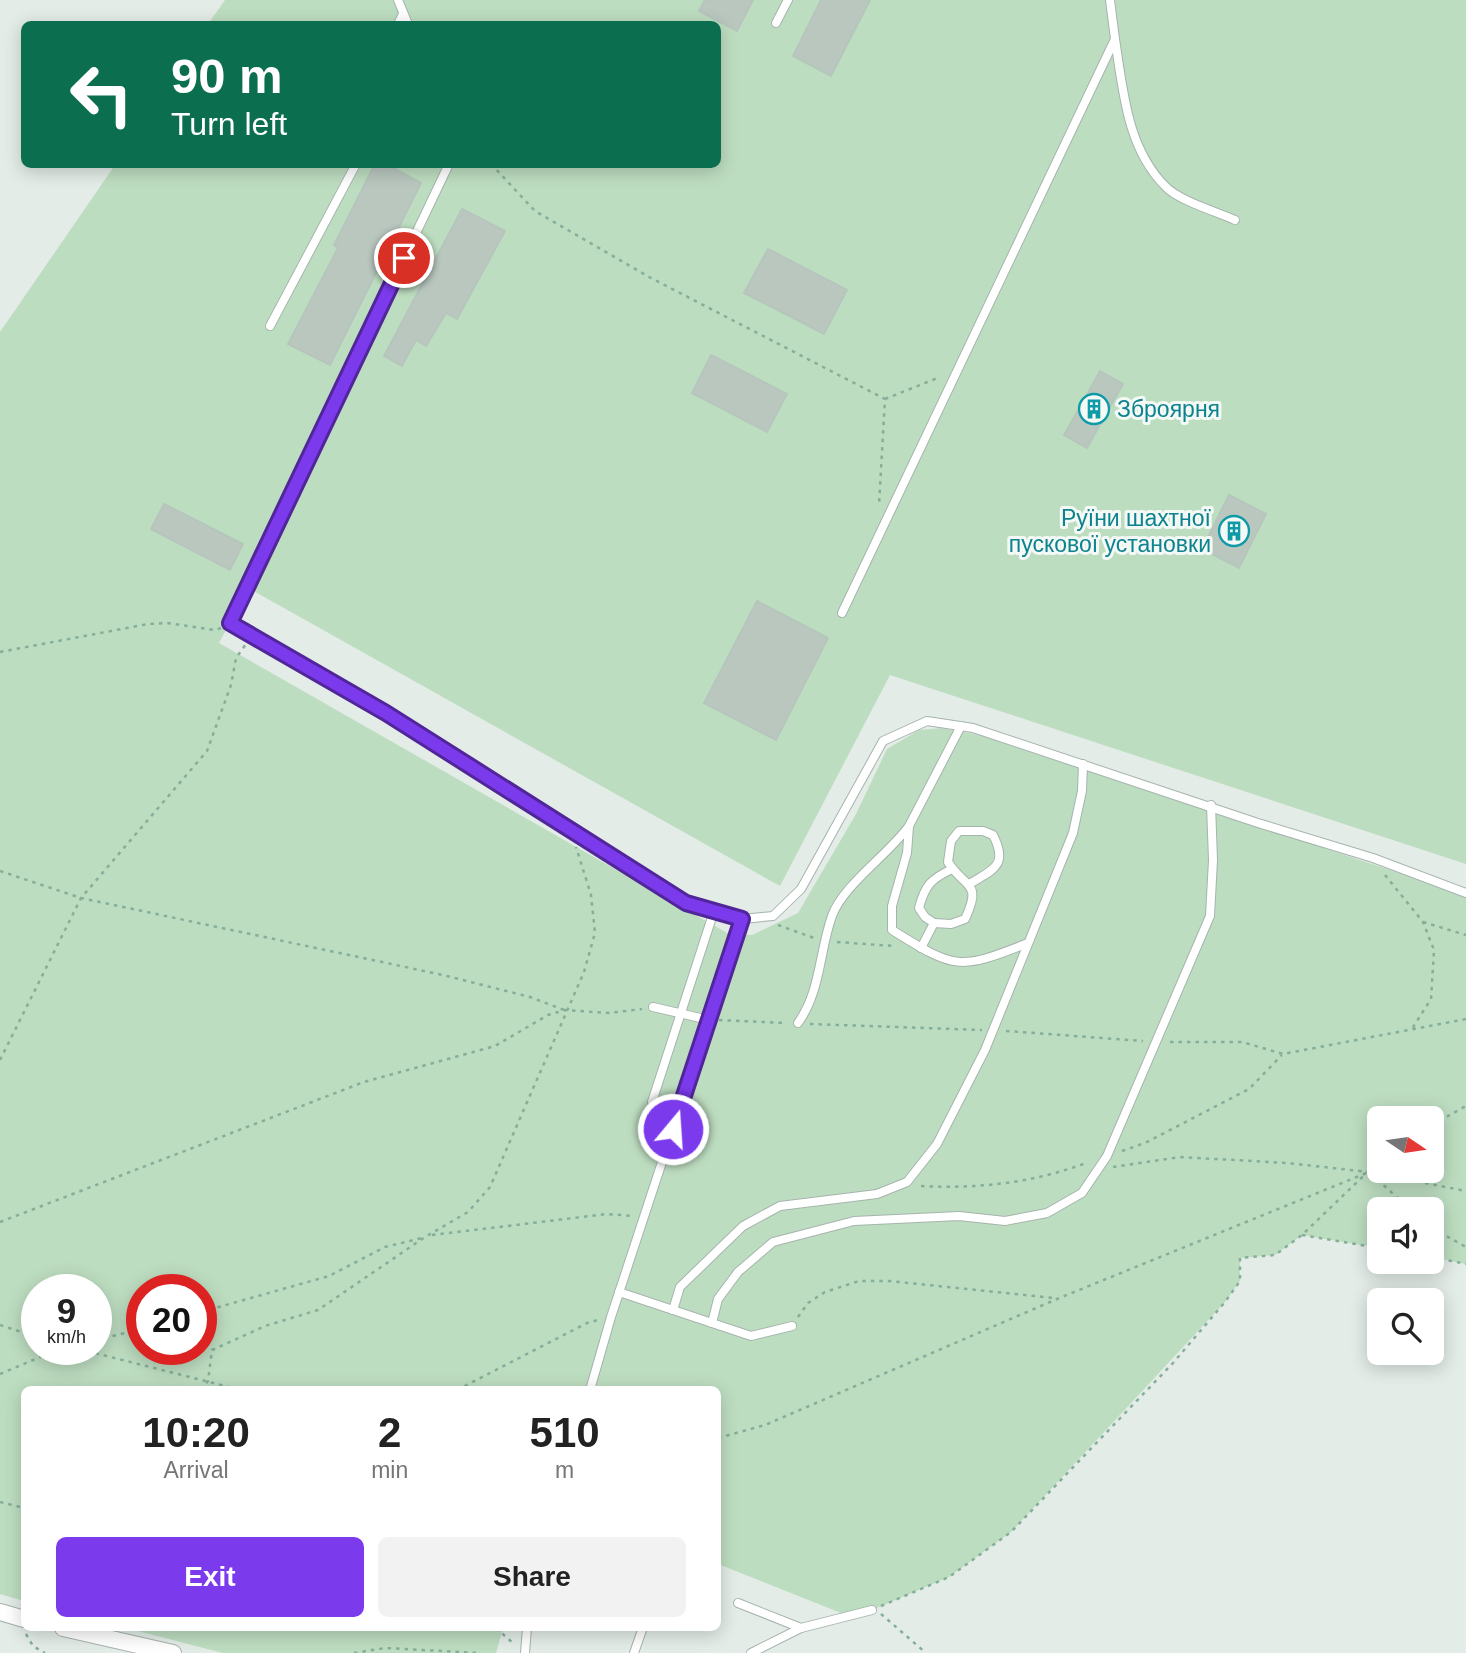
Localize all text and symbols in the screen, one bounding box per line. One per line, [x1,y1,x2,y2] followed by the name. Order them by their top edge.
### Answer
[56,49,147,140] icon: left
[171,49,283,103] text: 90 m
[171,106,287,142] text: Turn left
[374,228,434,288] pin
[385,239,423,277] icon: arrive
[1077,392,1111,426] building icon: Зброярня
[1117,396,1220,422] place label: Зброярня
[1009,505,1212,557] place label: Руїни шахтної пускової установки
[1217,514,1251,548] building icon: Руїни шахтної пускової установки
[636,1092,710,1166] position arrow
[1367,1106,1444,1183] north arrow
[1367,1106,1444,1365] map controls
[1367,1197,1444,1274] button: sound
[126,1274,217,1365] speed limit sign: 20
[1367,1288,1444,1365] button: search
[57,1291,76,1330] text: 9
[47,1327,86,1347] text: km/h
[142,1409,250,1456] text: 10:20
[378,1409,401,1456] text: 2
[530,1409,600,1456] text: 510
[163,1457,229,1483] text: Arrival
[371,1457,408,1483] text: min
[555,1457,574,1483] text: m
[56,1537,364,1617] button: Exit
[378,1537,686,1617] button: Share

